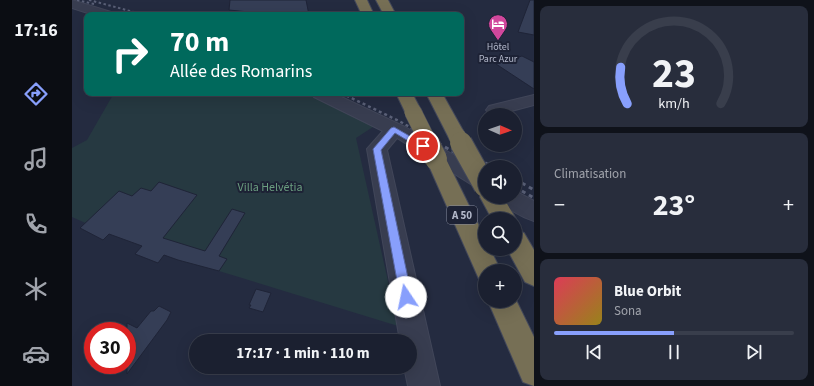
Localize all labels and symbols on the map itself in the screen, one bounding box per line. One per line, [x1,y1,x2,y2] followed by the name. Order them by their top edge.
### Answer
[487,13,509,41] hotel icon: Hôtel Parc Azur
[479,40,518,66] place label: Hôtel Parc Azur
[478,108,522,152] north arrow
[406,129,440,163] pin
[238,179,302,196] park label: Villa Helvétia
[447,206,477,224] road number: A 50
[385,276,427,318] position arrow
[84,322,136,374] speed limit sign: 30

